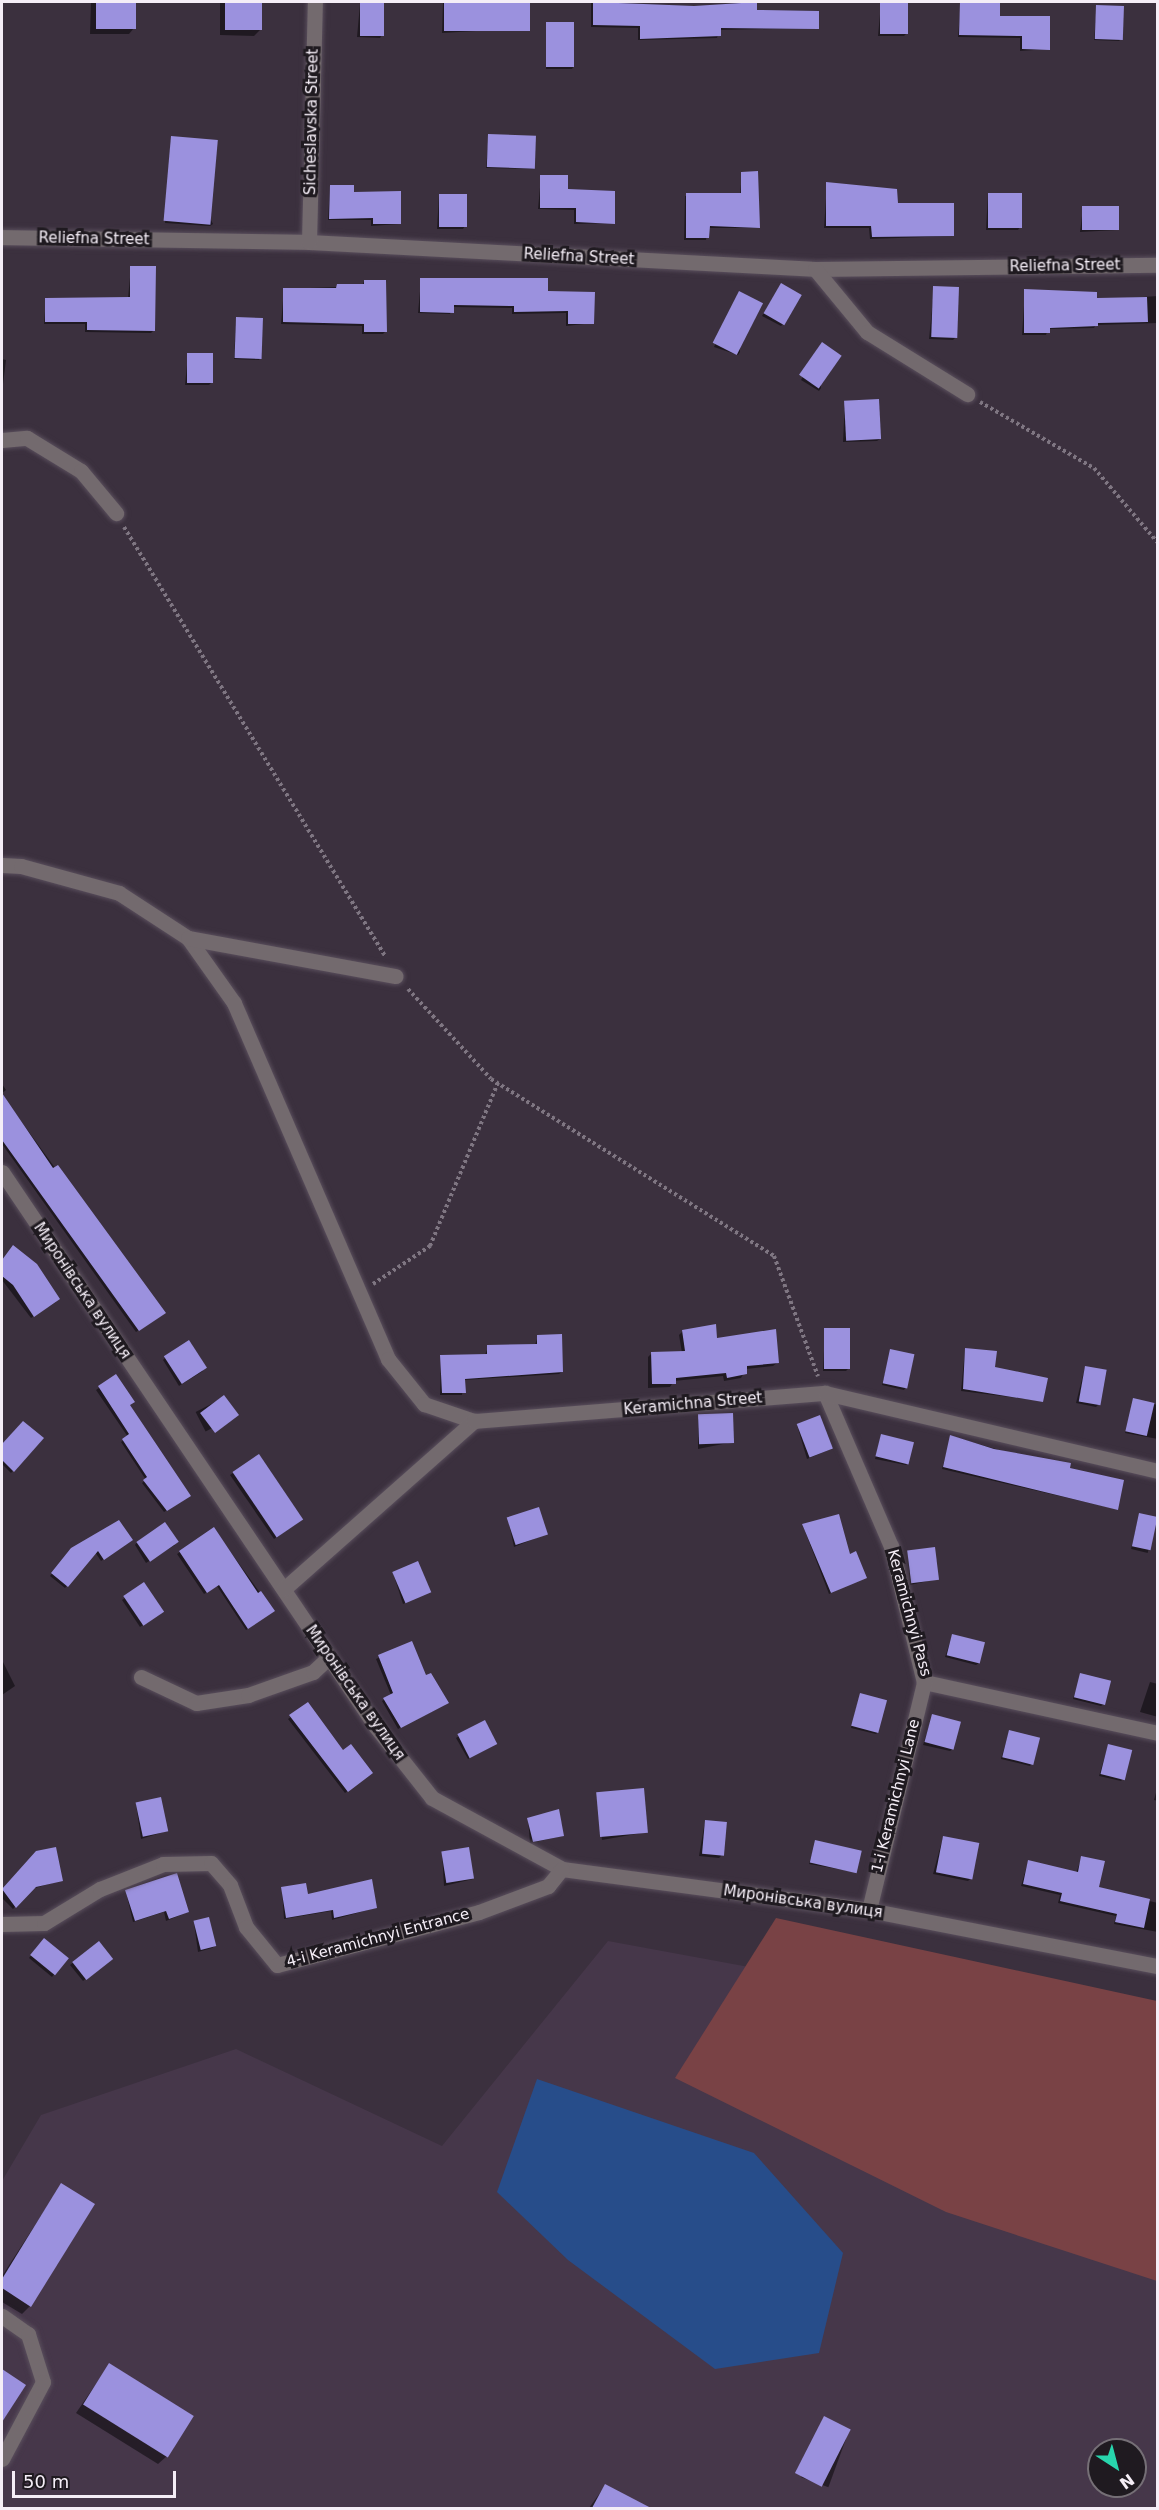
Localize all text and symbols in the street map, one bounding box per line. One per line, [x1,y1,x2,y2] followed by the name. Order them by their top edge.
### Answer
[302,49,322,195] street label: Sicheslavska Street
[38,229,150,249] street label: Reliefna Street
[523,245,635,269] street label: Reliefna Street
[1009,256,1121,276] street label: Reliefna Street
[30,1219,134,1363] street label: Миронівська вулиця
[623,1389,763,1419] street label: Keramichna Street
[883,1548,935,1678] street label: Keramichnyi Pass
[302,1622,408,1764] street label: Миронівська вулиця
[868,1717,924,1875] street label: 1-i Keramichnyi Lane
[722,1882,884,1922] street label: Миронівська вулиця
[285,1905,471,1971] street label: 4-i Keramichnyi Entrance
[1087,2438,1147,2498] north arrow
[15,2459,178,2497] scale bar
[1116,2470,1138,2493] text: N
[23,2471,69,2492] text: 50 m

